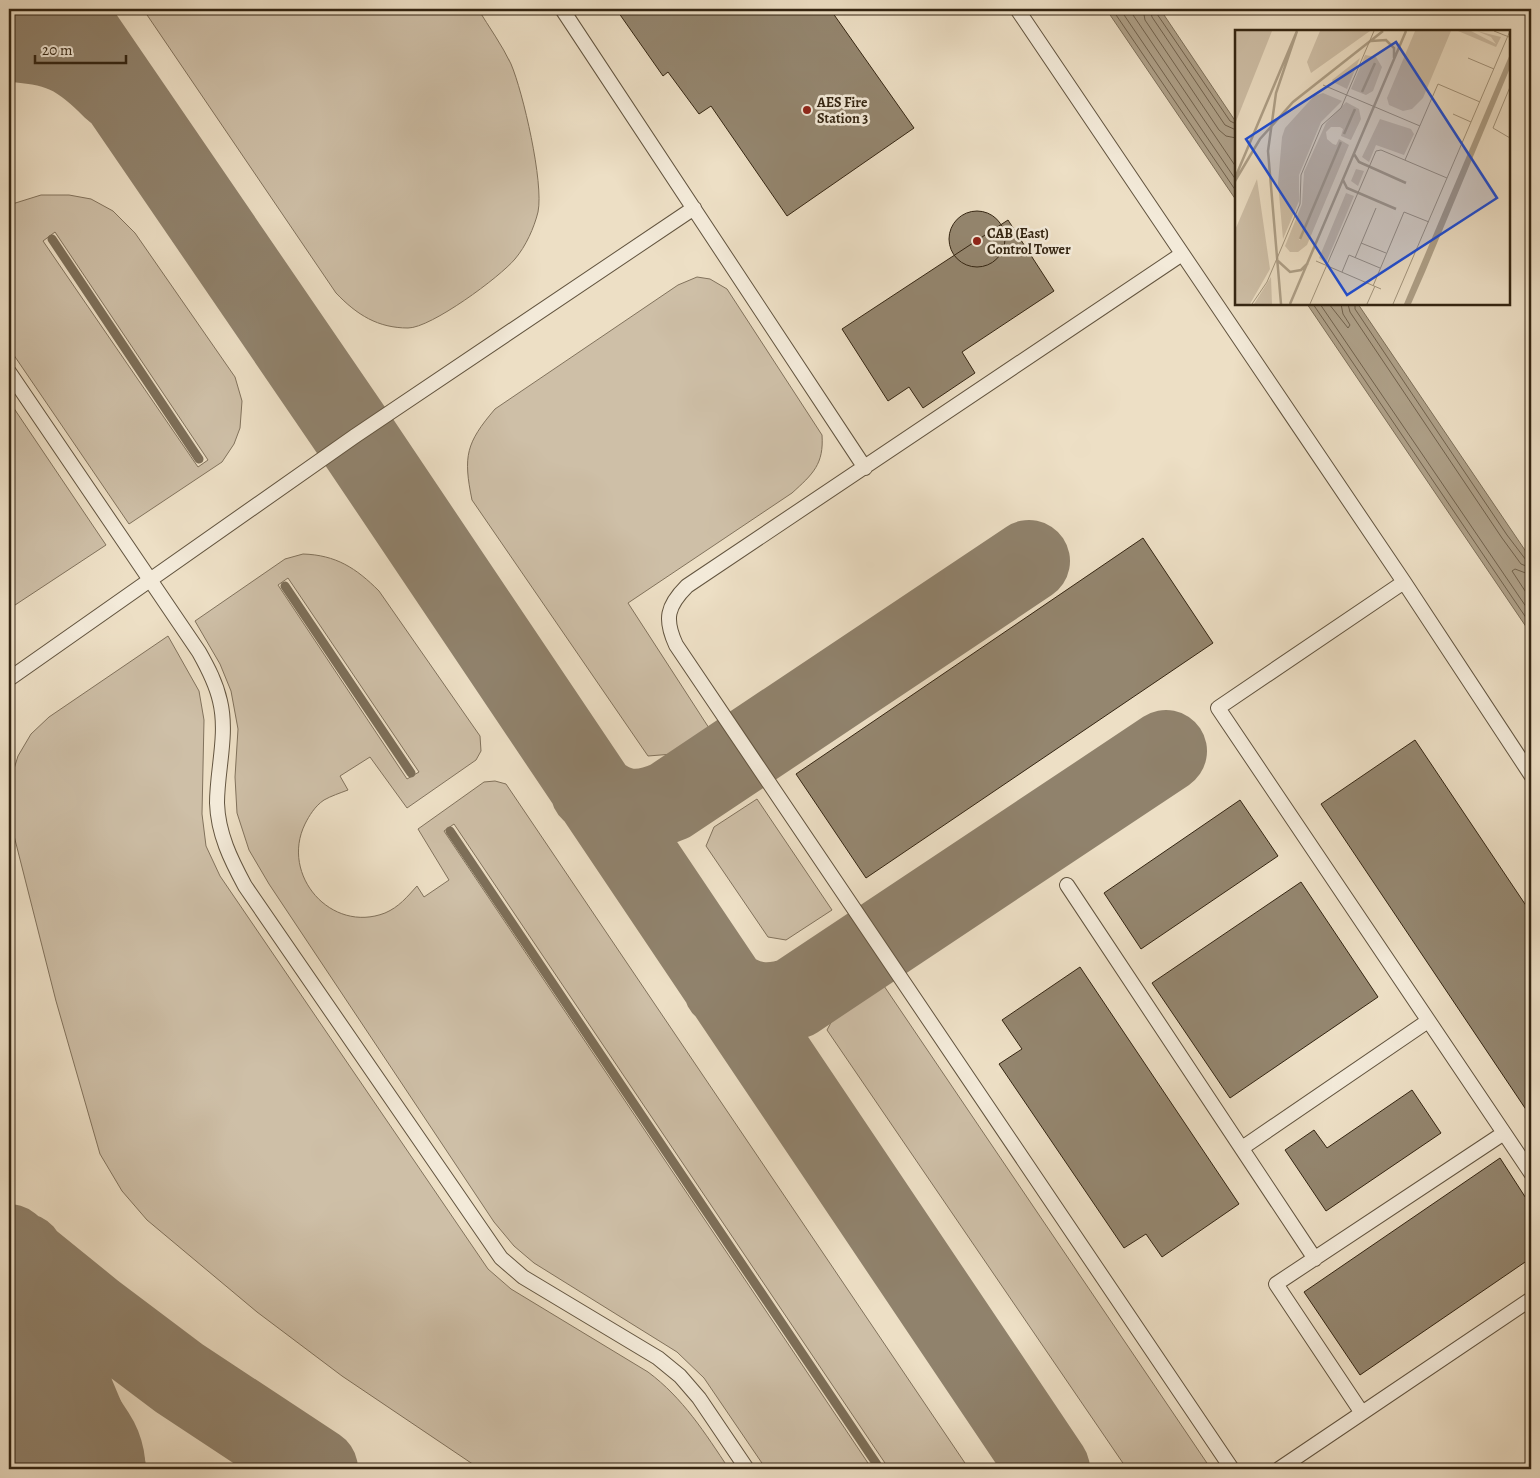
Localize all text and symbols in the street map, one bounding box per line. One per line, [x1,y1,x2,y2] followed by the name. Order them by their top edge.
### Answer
[1235,30,1510,305] inset map
[35,32,126,64] scale bar
[42,40,73,60] text: 20 m
[816,93,868,128] place label: AES Fire Station 3
[801,104,813,116] marker: AES Fire Station 3
[987,224,1071,259] place label: CAB (East) Control Tower
[971,235,983,247] marker: CAB (East) Control Tower

